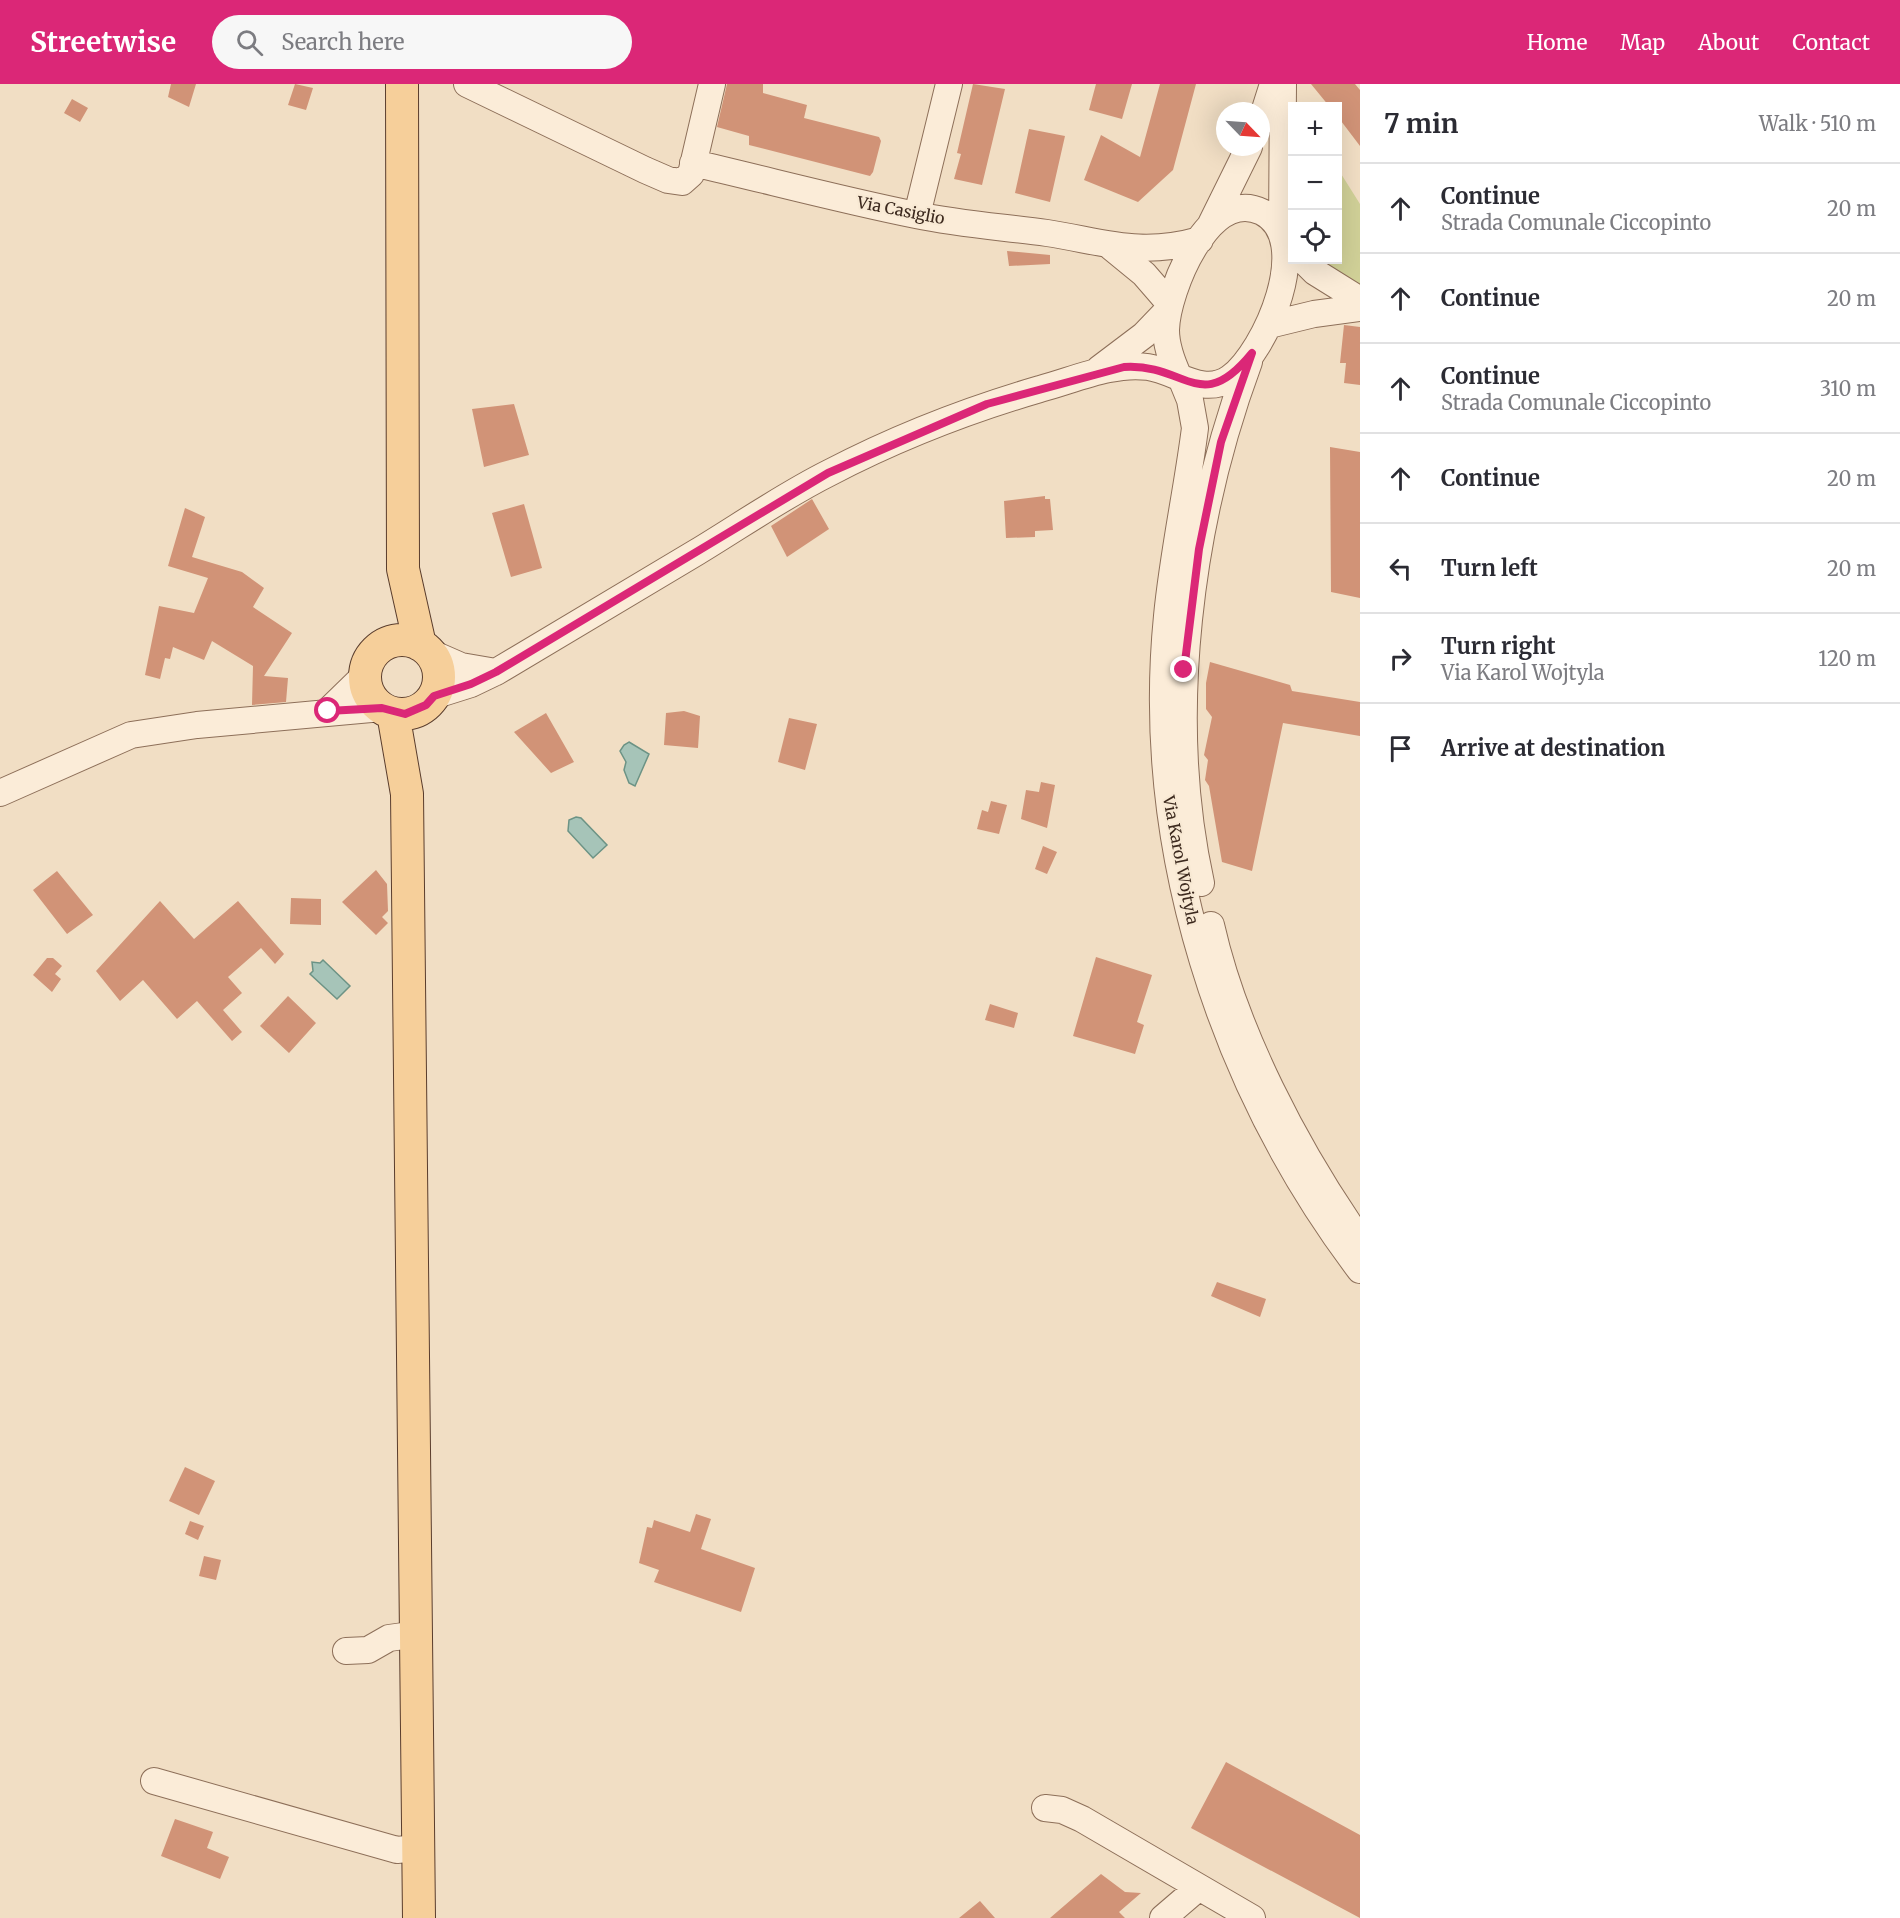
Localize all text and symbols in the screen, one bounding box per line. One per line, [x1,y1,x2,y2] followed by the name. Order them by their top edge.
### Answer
[212,15,632,69] search box
[30,24,176,60] text: Streetwise
[233,26,266,59] icon: search
[281,28,405,56] text: Search here
[1527,29,1587,56] text: Home
[1620,29,1665,56] text: Map
[1698,29,1759,56] text: About
[1792,29,1870,56] text: Contact
[1216,102,1270,156] north arrow
[1288,102,1342,264] map controls
[1288,102,1342,156] button: +
[1384,107,1458,140] text: 7 min
[1759,111,1876,136] text: Walk · 510 m
[1288,156,1342,210] button: −
[1441,182,1540,210] text: Continue
[854,192,947,228] street label: Via Casiglio
[1384,192,1417,225] icon: ahead
[1827,196,1876,221] text: 20 m
[1288,210,1342,264] button: locate
[1441,210,1711,235] text: Strada Comunale Ciccopinto
[1384,282,1417,315] icon: ahead
[1441,284,1540,312] text: Continue
[1827,286,1876,311] text: 20 m
[1441,362,1540,390] text: Continue
[1384,372,1417,405] icon: ahead
[1820,376,1876,401] text: 310 m
[1441,390,1711,415] text: Strada Comunale Ciccopinto
[1384,462,1417,495] icon: ahead
[1441,464,1540,492] text: Continue
[1827,466,1876,491] text: 20 m
[1384,552,1417,585] icon: left
[1441,554,1538,582] text: Turn left
[1827,556,1876,581] text: 20 m
[1441,632,1555,660] text: Turn right
[1384,642,1417,675] icon: right
[1818,646,1876,671] text: 120 m
[1170,656,1196,682] route end
[1441,660,1605,685] text: Via Karol Wojtyla
[314,697,340,723] route start
[1384,732,1417,765] icon: arrive
[1441,734,1665,762] text: Arrive at destination
[1159,793,1203,927] street label: Via Karol Wojtyla

